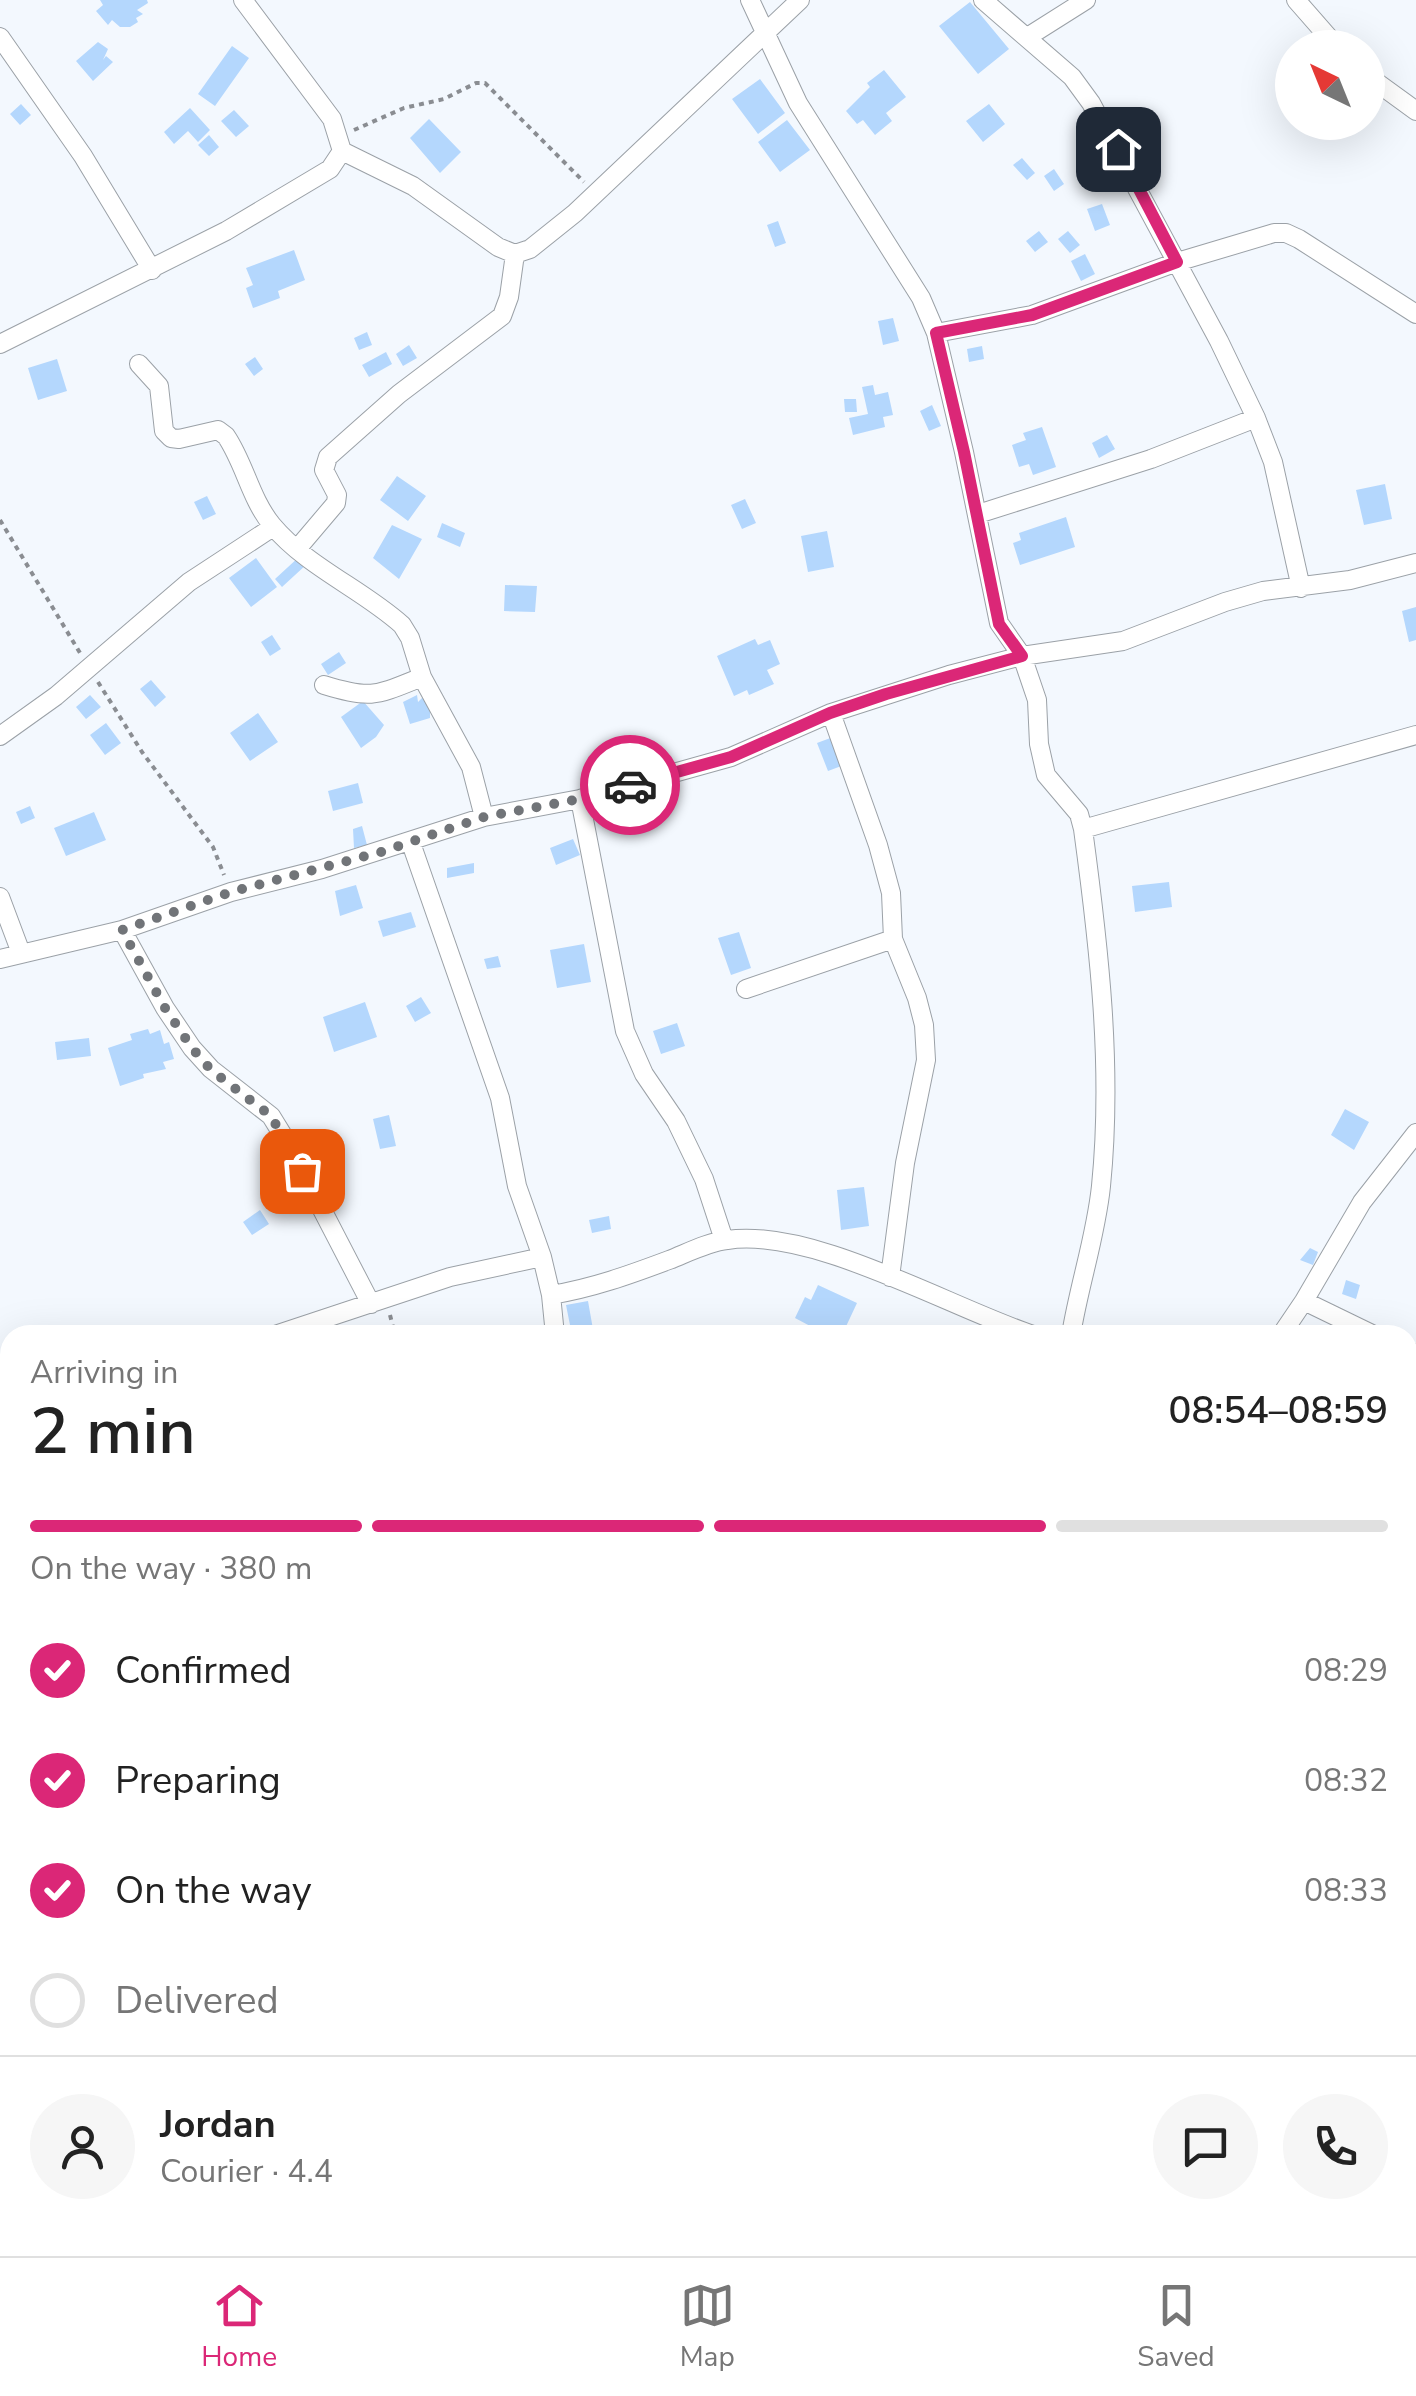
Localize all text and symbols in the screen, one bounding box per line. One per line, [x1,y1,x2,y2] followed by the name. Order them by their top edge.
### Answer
[1275,30,1385,140] north arrow
[1275,30,1385,140] map controls
[1076,107,1161,192] pin
[1091,122,1146,177] icon: home
[580,735,680,835] courier
[603,758,658,813] icon: car
[260,1129,345,1214] pin
[275,1144,330,1199] icon: bag
[30,1351,178,1394] text: Arriving in
[1169,1385,1388,1436] text: 08:54–08:59
[30,1387,196,1476] text: 2 min
[30,1547,312,1590] text: On the way · 380 m
[30,1643,85,1698] icon: check
[115,1645,292,1696] text: Confirmed
[1304,1649,1388,1692] text: 08:29
[30,1753,85,1808] icon: check
[115,1755,281,1806] text: Preparing
[1304,1759,1388,1802] text: 08:32
[30,1863,85,1918] icon: check
[115,1865,311,1916] text: On the way
[1304,1869,1388,1912] text: 08:33
[115,1975,279,2026] text: Delivered
[30,2094,135,2199] button: person
[1153,2094,1258,2199] button: chat
[1283,2094,1388,2199] button: phone
[160,2099,276,2150] text: Jordan
[160,2150,333,2193] text: Courier · 4.4
[201,2278,277,2376] tab: Home
[680,2278,735,2376] tab: Map
[1137,2278,1215,2376] tab: Saved

